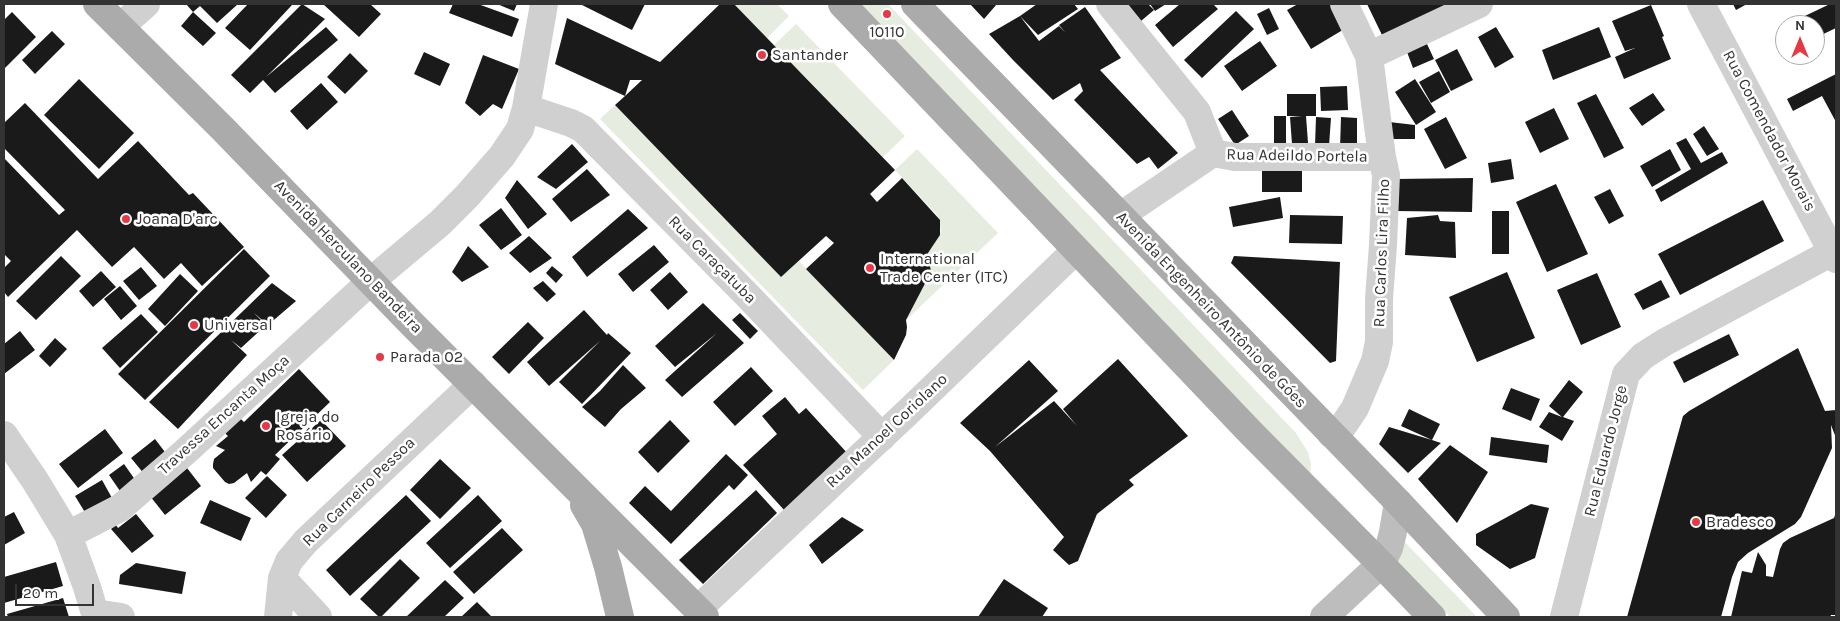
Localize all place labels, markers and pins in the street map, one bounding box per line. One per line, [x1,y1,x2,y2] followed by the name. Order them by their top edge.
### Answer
[881,8,893,20] marker: 10110
[870,22,904,42] place label: 10110
[772,45,848,65] place label: Santander
[756,49,768,61] marker: Santander
[136,209,218,229] place label: Joana D'arc
[120,213,132,225] marker: Joana D'arc
[880,249,1008,287] place label: International Trade Center (ITC)
[864,262,876,274] marker: International Trade Center (ITC)
[204,315,273,335] place label: Universal
[188,319,200,331] marker: Universal
[390,347,463,367] place label: Parada 02
[374,351,386,363] marker: Parada 02
[276,407,339,445] place label: Igreja do Rosário
[260,420,272,432] marker: Igreja do Rosário
[1706,512,1774,532] place label: Bradesco
[1690,516,1702,528] marker: Bradesco

